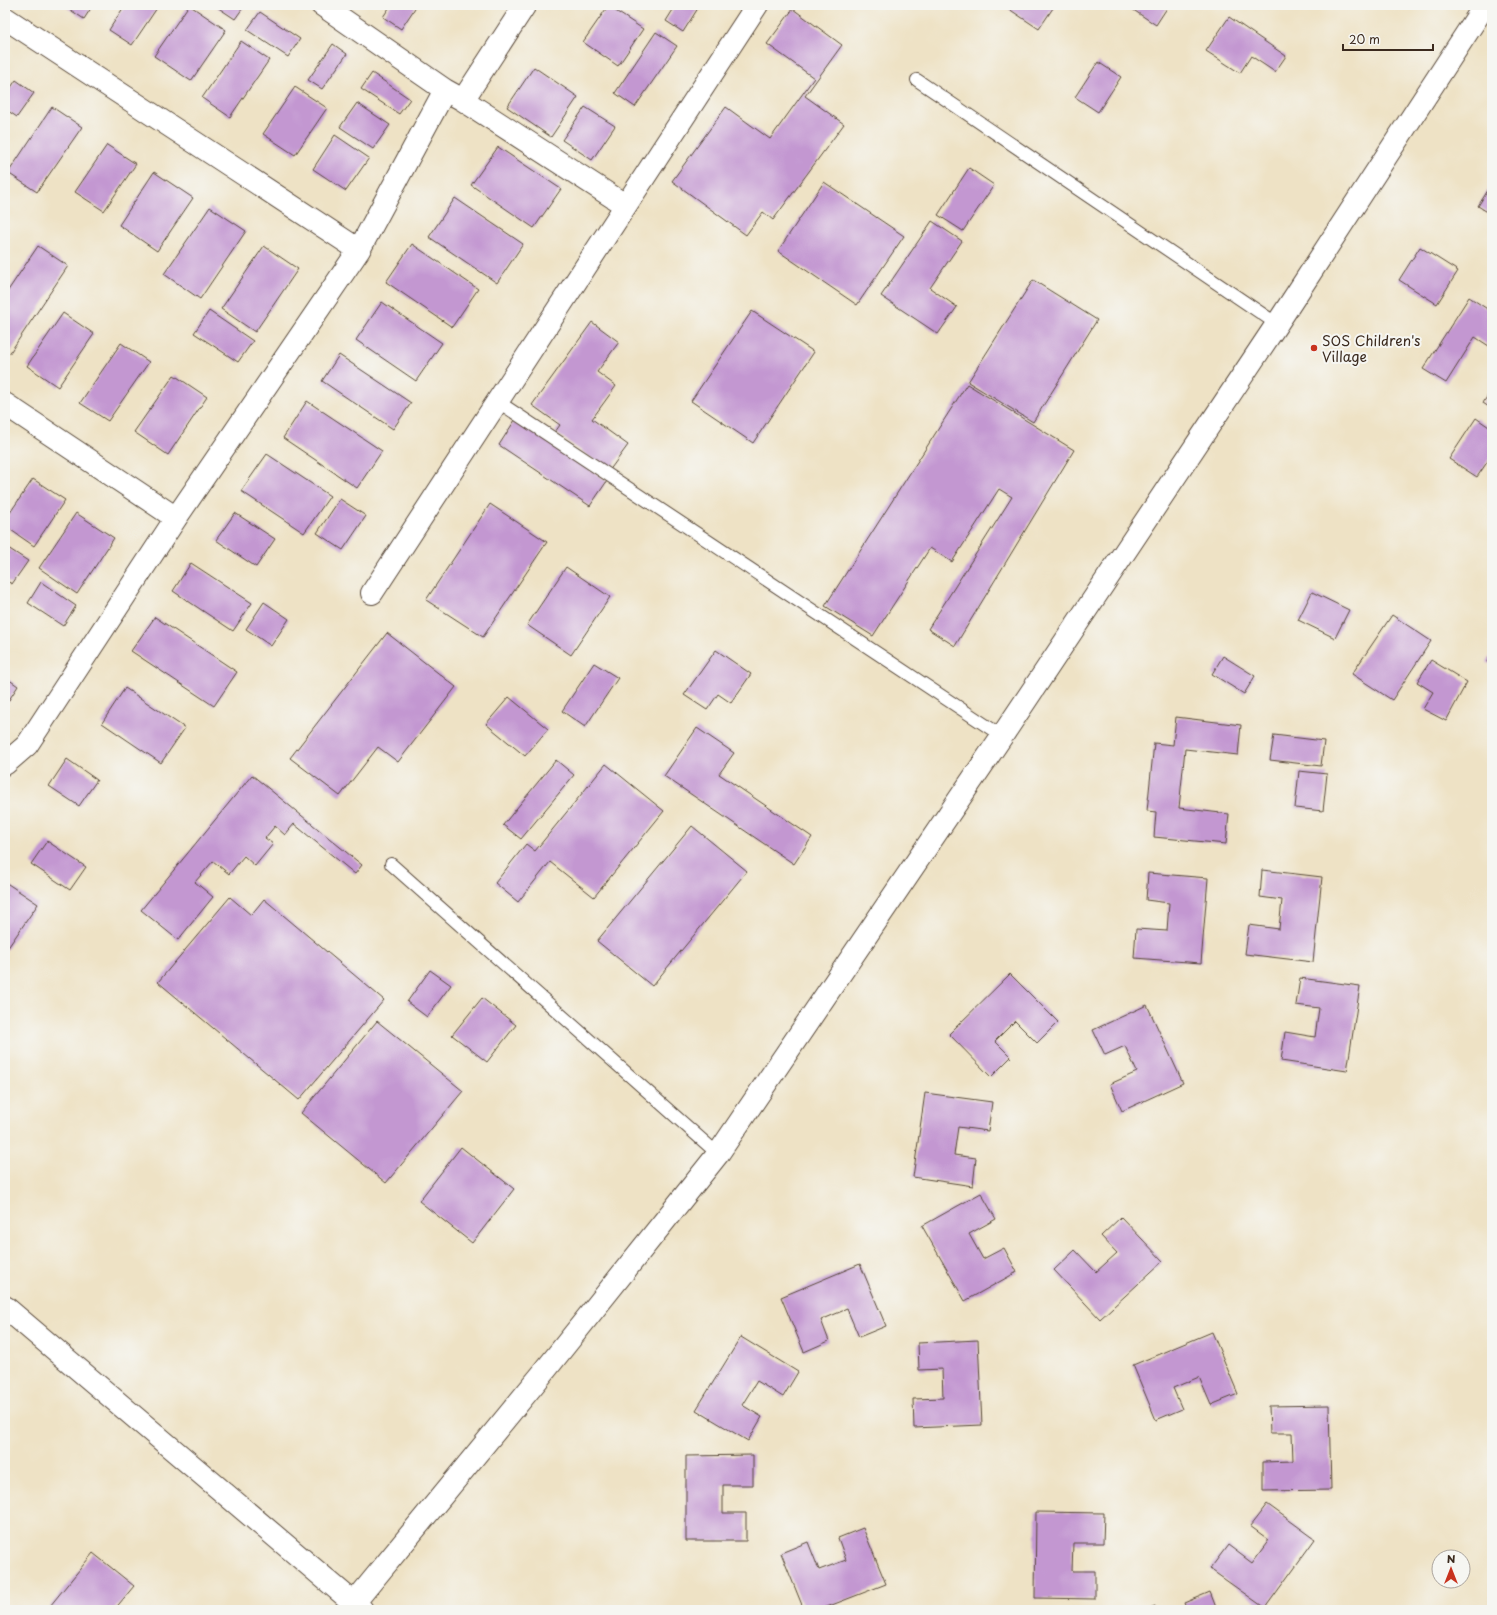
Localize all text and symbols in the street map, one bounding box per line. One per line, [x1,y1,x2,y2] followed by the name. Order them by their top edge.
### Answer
[1343,26,1433,52] scale bar
[1349,30,1380,48] text: 20 m
[1322,330,1420,367] place label: SOS Children's Village
[1309,343,1319,353] marker: SOS Children's Village
[1431,1549,1471,1589] north arrow
[1447,1550,1456,1567] text: N

